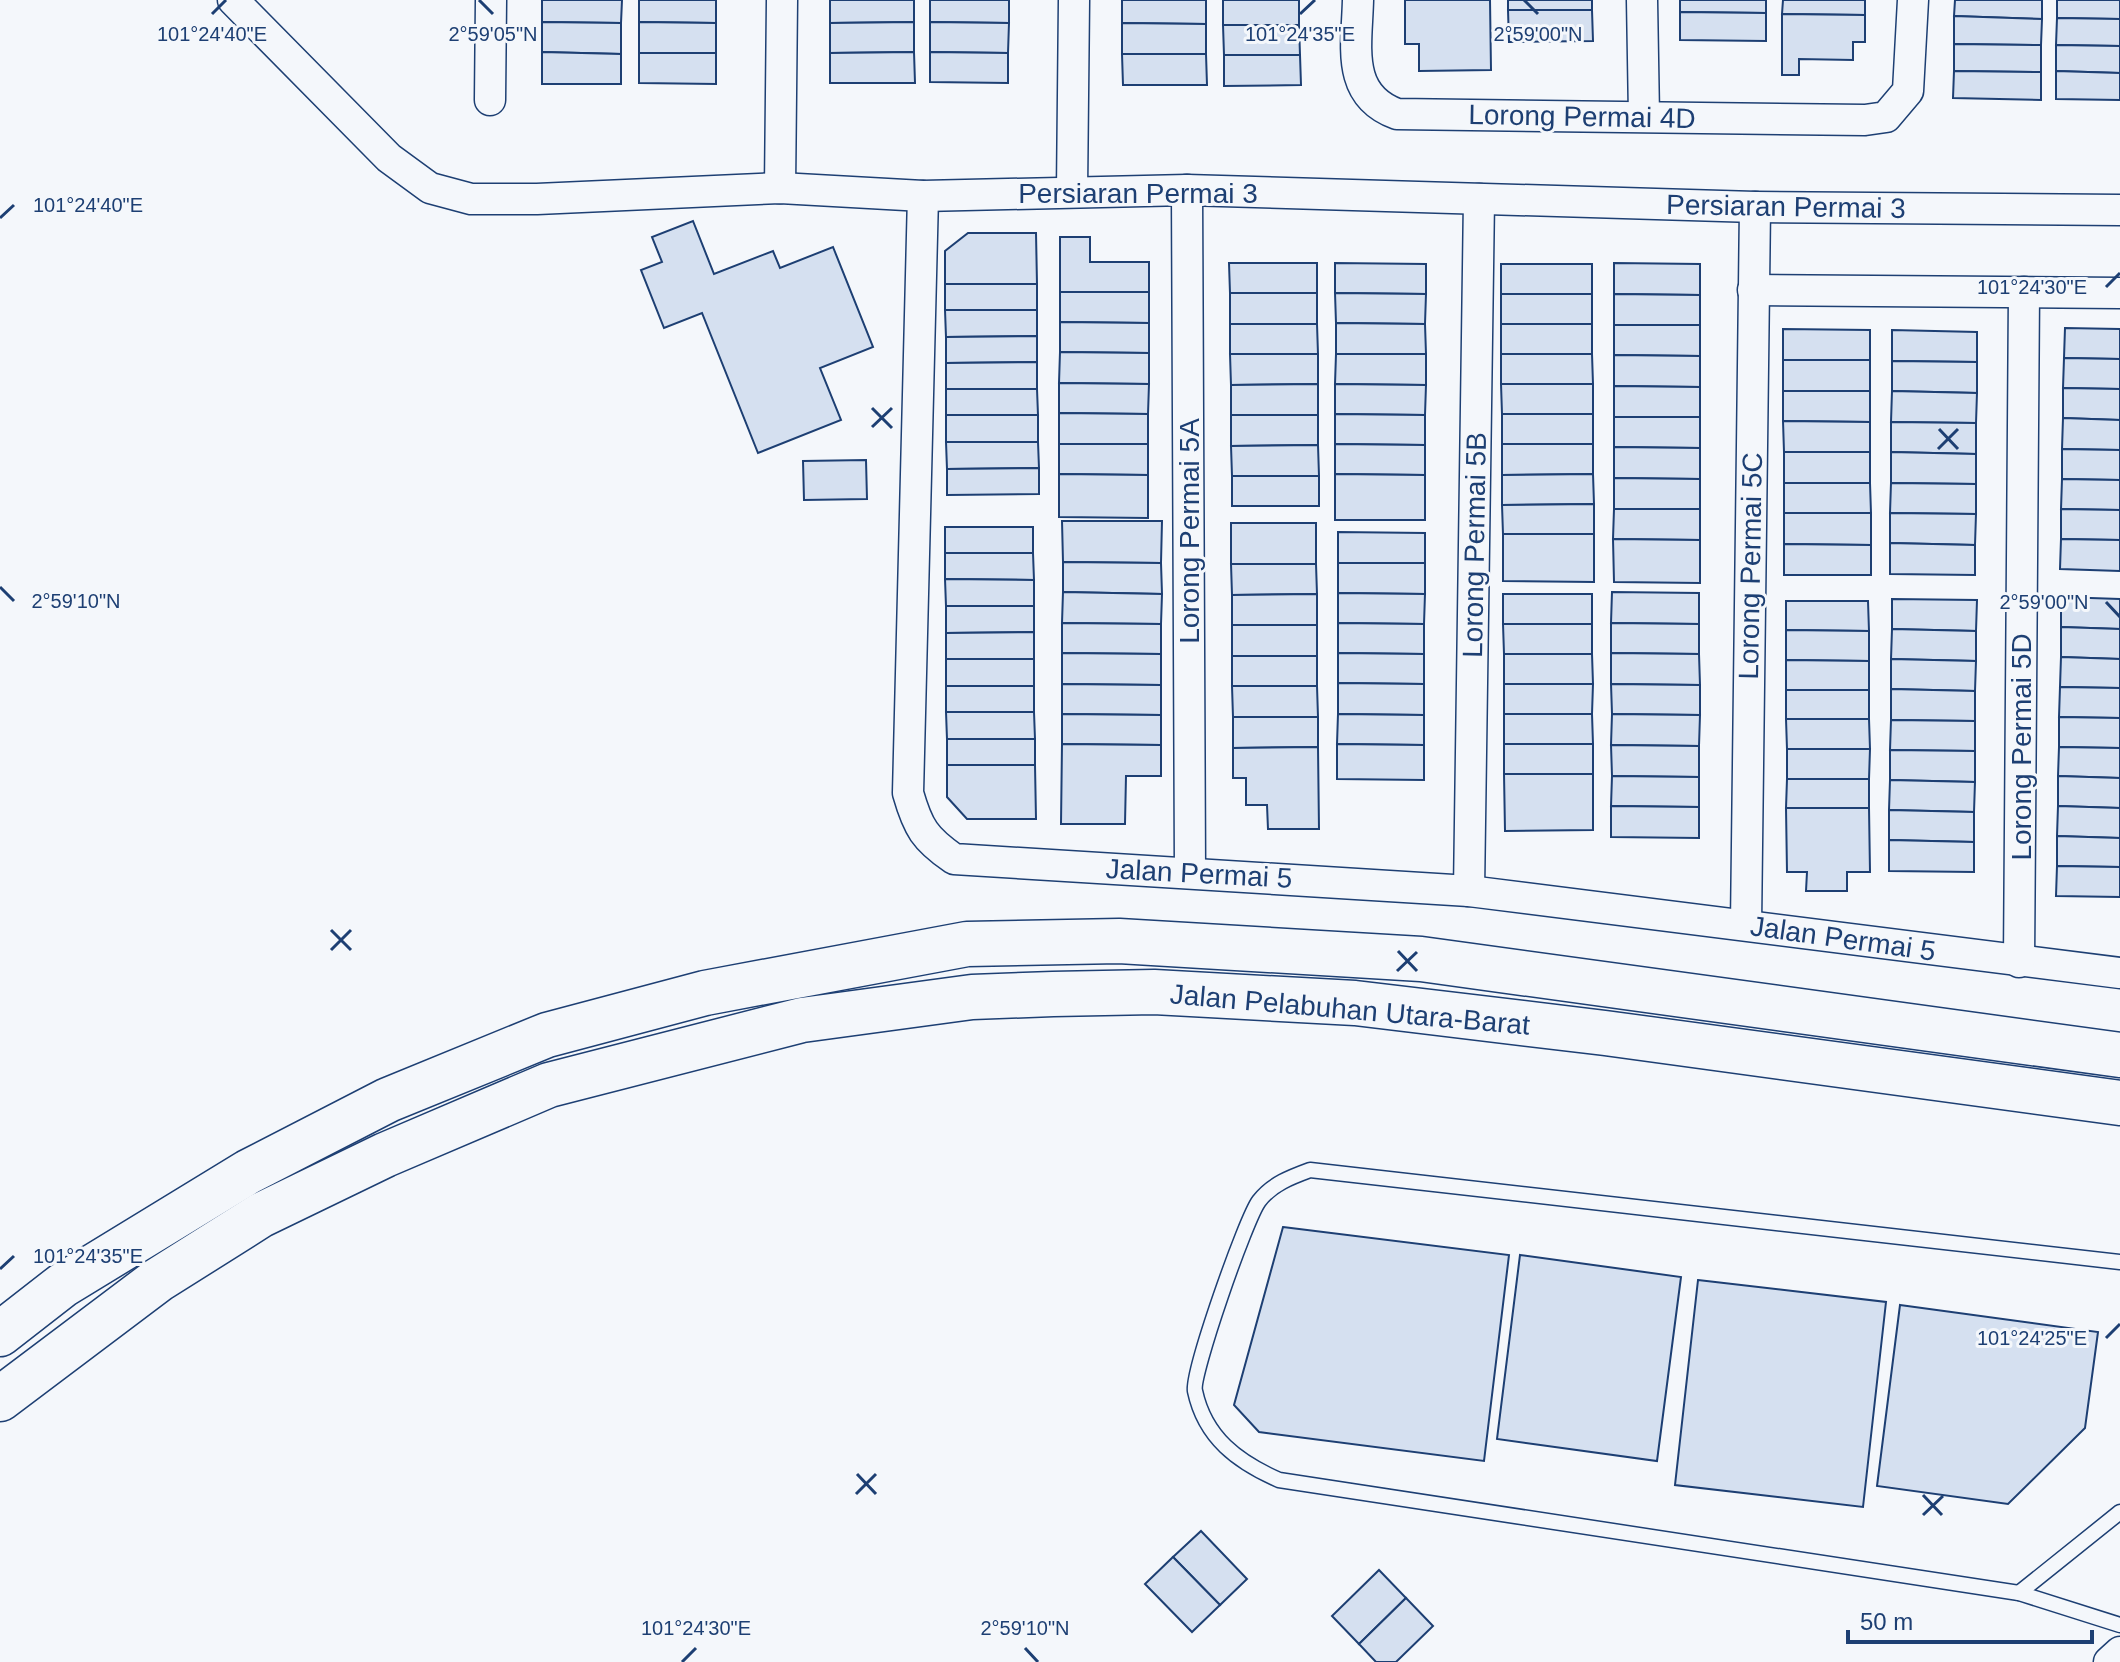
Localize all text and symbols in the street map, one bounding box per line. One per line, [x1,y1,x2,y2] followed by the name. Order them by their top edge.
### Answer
[157,23,267,45] text: 101°24'40"E
[449,23,537,45] text: 2°59'05"N
[1245,23,1355,45] text: 101°24'35"E
[1494,23,1582,45] text: 2°59'00"N
[1468,99,1696,134] street label: Lorong Permai 4D
[1018,178,1258,209] street label: Persiaran Permai 3
[1666,189,1906,224] street label: Persiaran Permai 3
[33,194,143,216] text: 101°24'40"E
[1977,276,2087,298] text: 101°24'30"E
[1174,418,1205,644] street label: Lorong Permai 5A
[1457,432,1492,658] street label: Lorong Permai 5B
[1733,452,1768,680] street label: Lorong Permai 5C
[32,590,120,612] text: 2°59'10"N
[2000,591,2088,613] text: 2°59'00"N
[2006,633,2037,861] street label: Lorong Permai 5D
[1105,853,1293,894] street label: Jalan Permai 5
[1748,910,1938,967] street label: Jalan Permai 5
[1169,978,1531,1041] street label: Jalan Pelabuhan Utara-Barat
[33,1245,143,1267] text: 101°24'35"E
[1977,1327,2087,1349] text: 101°24'25"E
[1848,1594,2092,1644] scale bar
[1860,1608,1913,1635] text: 50 m
[641,1617,751,1639] text: 101°24'30"E
[981,1617,1069,1639] text: 2°59'10"N

